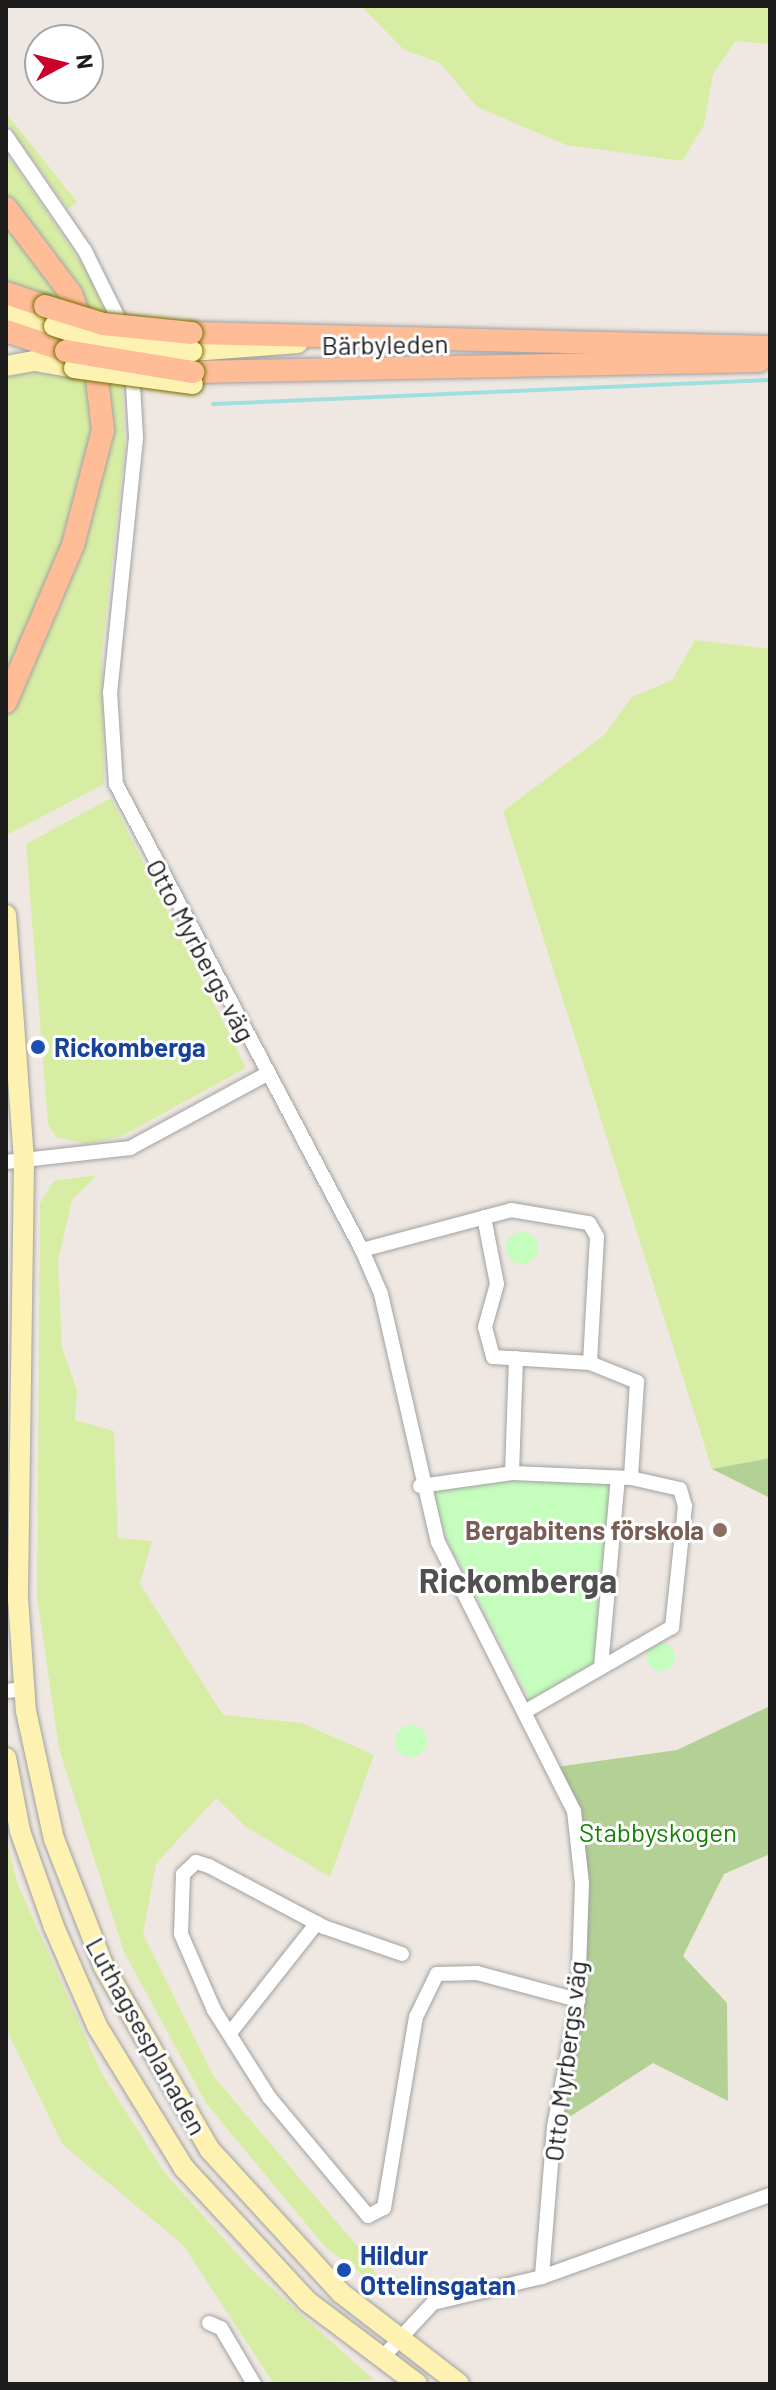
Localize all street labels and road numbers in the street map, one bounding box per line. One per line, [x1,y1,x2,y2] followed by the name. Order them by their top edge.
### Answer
[321,327,449,361] street label: Bärbyleden
[140,854,262,1046] street label: Otto Myrbergs väg
[80,1932,214,2140] street label: Luthagsesplanaden
[537,1959,593,2163] street label: Otto Myrbergs väg

